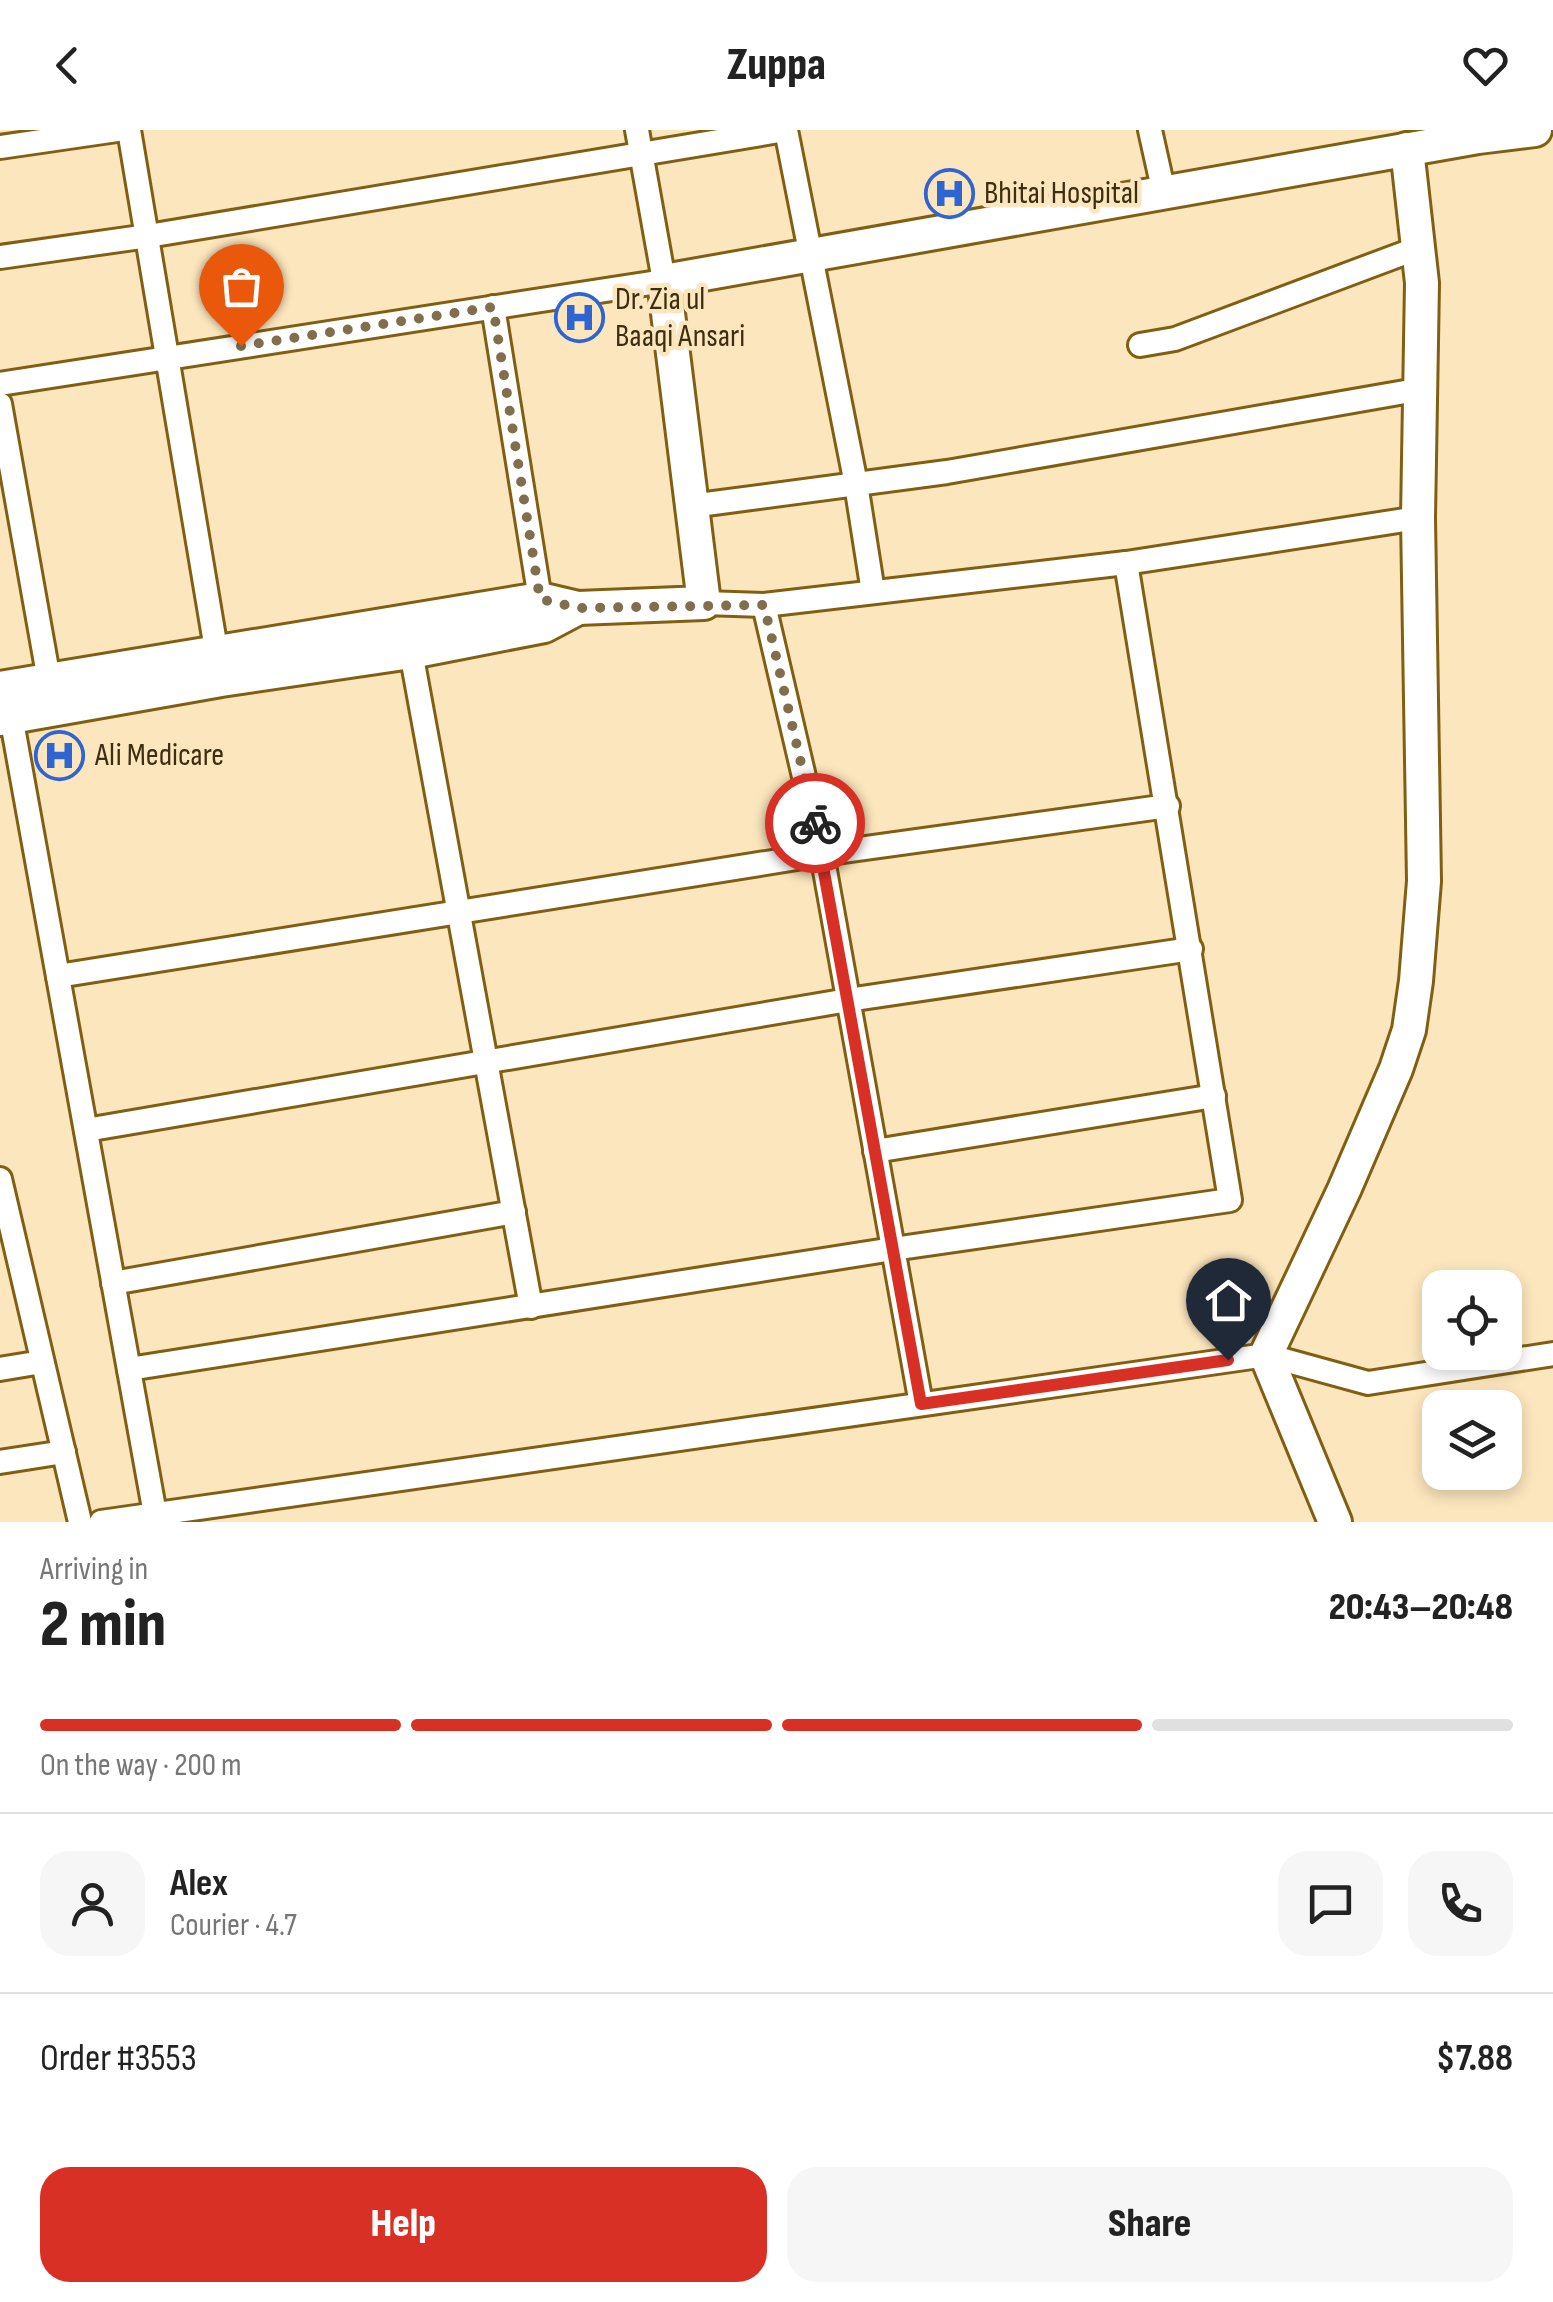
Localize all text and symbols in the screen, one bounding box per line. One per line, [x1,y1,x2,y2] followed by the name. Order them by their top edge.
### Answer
[40,38,95,93] icon: back
[727,38,826,93] text: Zuppa
[1458,38,1513,93] icon: heart
[923,167,975,219] hospital icon: Bhitai Hospital
[984,174,1139,213] place label: Bhitai Hospital
[199,244,284,347] pin
[214,259,269,314] icon: bag
[615,280,745,356] place label: Dr. Zia ul Baaqi Ansari
[554,291,606,343] hospital icon: Dr. Zia ul Baaqi Ansari
[34,729,86,781] hospital icon: Ali Medicare
[94,736,224,775] place label: Ali Medicare
[765,773,865,873] courier
[788,796,843,851] icon: bike
[1186,1258,1271,1361] pin
[1422,1270,1522,1490] map controls
[1422,1270,1522,1370] button: locate
[1201,1273,1256,1328] icon: home
[1422,1390,1522,1490] button: layers
[40,1550,148,1589] text: Arriving in
[1329,1585,1513,1630] text: 20:43–20:48
[40,1587,166,1665] text: 2 min
[40,1746,242,1785] text: On the way · 200 m
[40,1851,145,1956] button: person
[1278,1851,1383,1956] button: chat
[1408,1851,1513,1956] button: phone
[170,1861,228,1906] text: Alex
[170,1906,297,1945] text: Courier · 4.7
[40,2036,197,2081] text: Order #3553
[1436,2036,1513,2081] text: $7.88
[40,2167,767,2282] button: Help
[787,2167,1513,2282] button: Share

